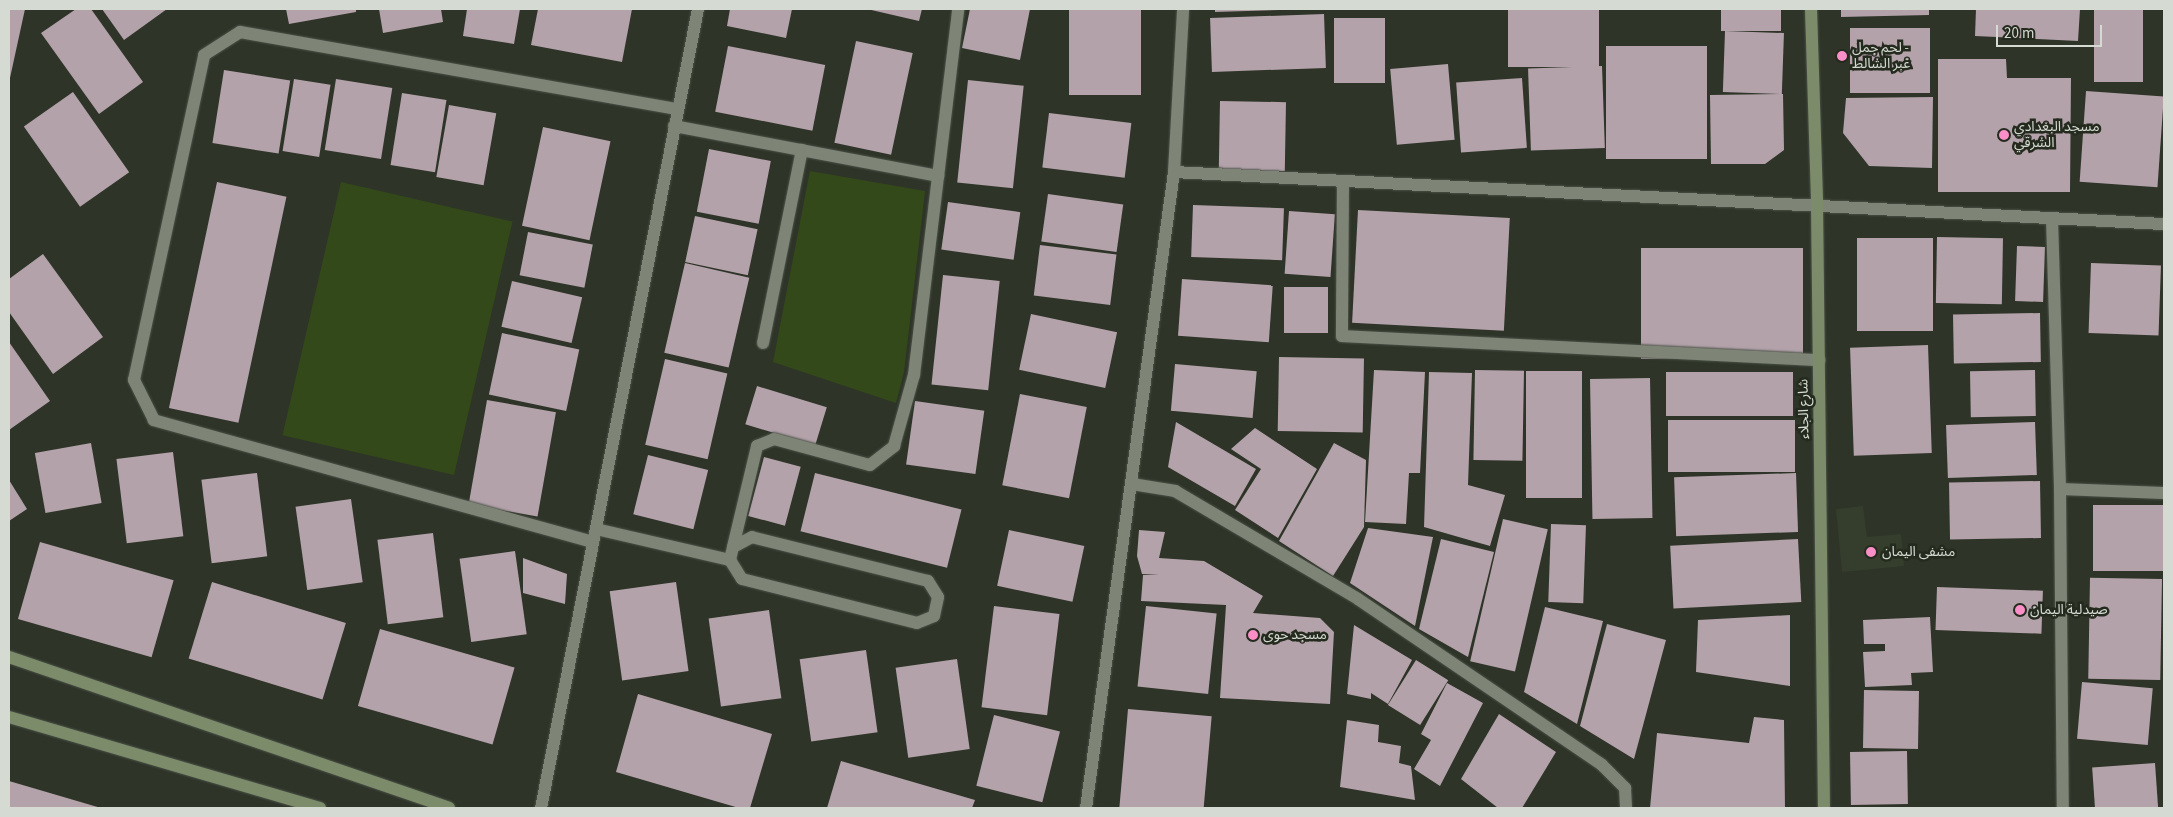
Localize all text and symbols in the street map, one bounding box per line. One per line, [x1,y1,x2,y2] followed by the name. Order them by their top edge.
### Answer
[1998,15,2104,47] scale bar
[2004,23,2034,44] text: 20 m
[1852,40,1910,72] place label: لحم جمل - غبر الشالط
[1836,50,1848,62] marker: لحم جمل - غبر الشالط
[2014,119,2100,152] place label: مسجد البغدادي الشرقي
[1998,129,2010,141] marker: مسجد البغدادي الشرقي
[1795,379,1813,439] street label: شارع الجلاء
[1882,544,1955,560] place label: مشفى اليمان
[1864,545,1878,559] marker: مشفى اليمان
[2030,602,2108,618] place label: صيدلية اليمان
[2014,604,2026,616] marker: صيدلية اليمان
[1263,627,1327,643] place label: مسجد حوى
[1247,629,1259,641] marker: مسجد حوى

